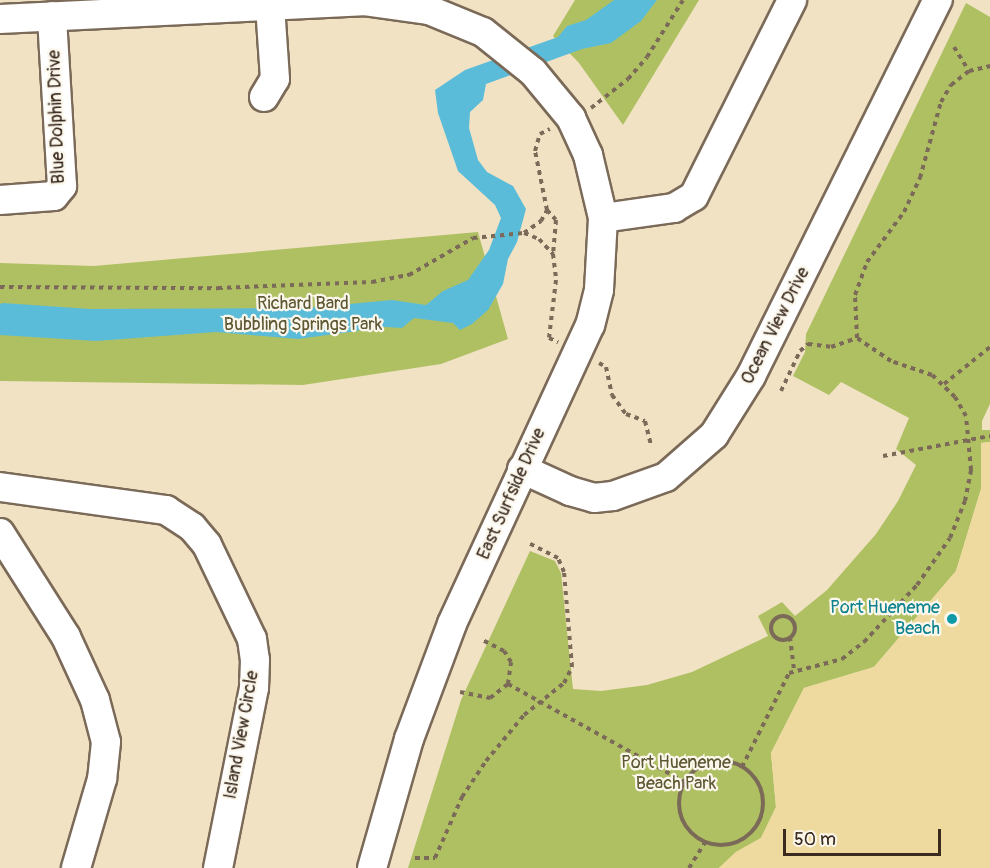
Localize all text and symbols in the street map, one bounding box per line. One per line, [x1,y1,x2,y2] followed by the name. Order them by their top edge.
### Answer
[44,50,70,184] street label: Blue Dolphin Drive
[737,264,815,388] street label: Ocean View Drive
[224,294,382,336] park label: Richard Bard Bubbling Springs Park
[473,425,551,563] street label: East Surfside Drive
[830,598,940,640] place label: Port Hueneme Beach
[945,612,959,626] marker: Port Hueneme Beach
[220,669,264,801] street label: Island View Circle
[621,753,731,795] park label: Port Hueneme Beach Park
[786,817,944,855] scale bar
[794,828,836,851] text: 50 m

